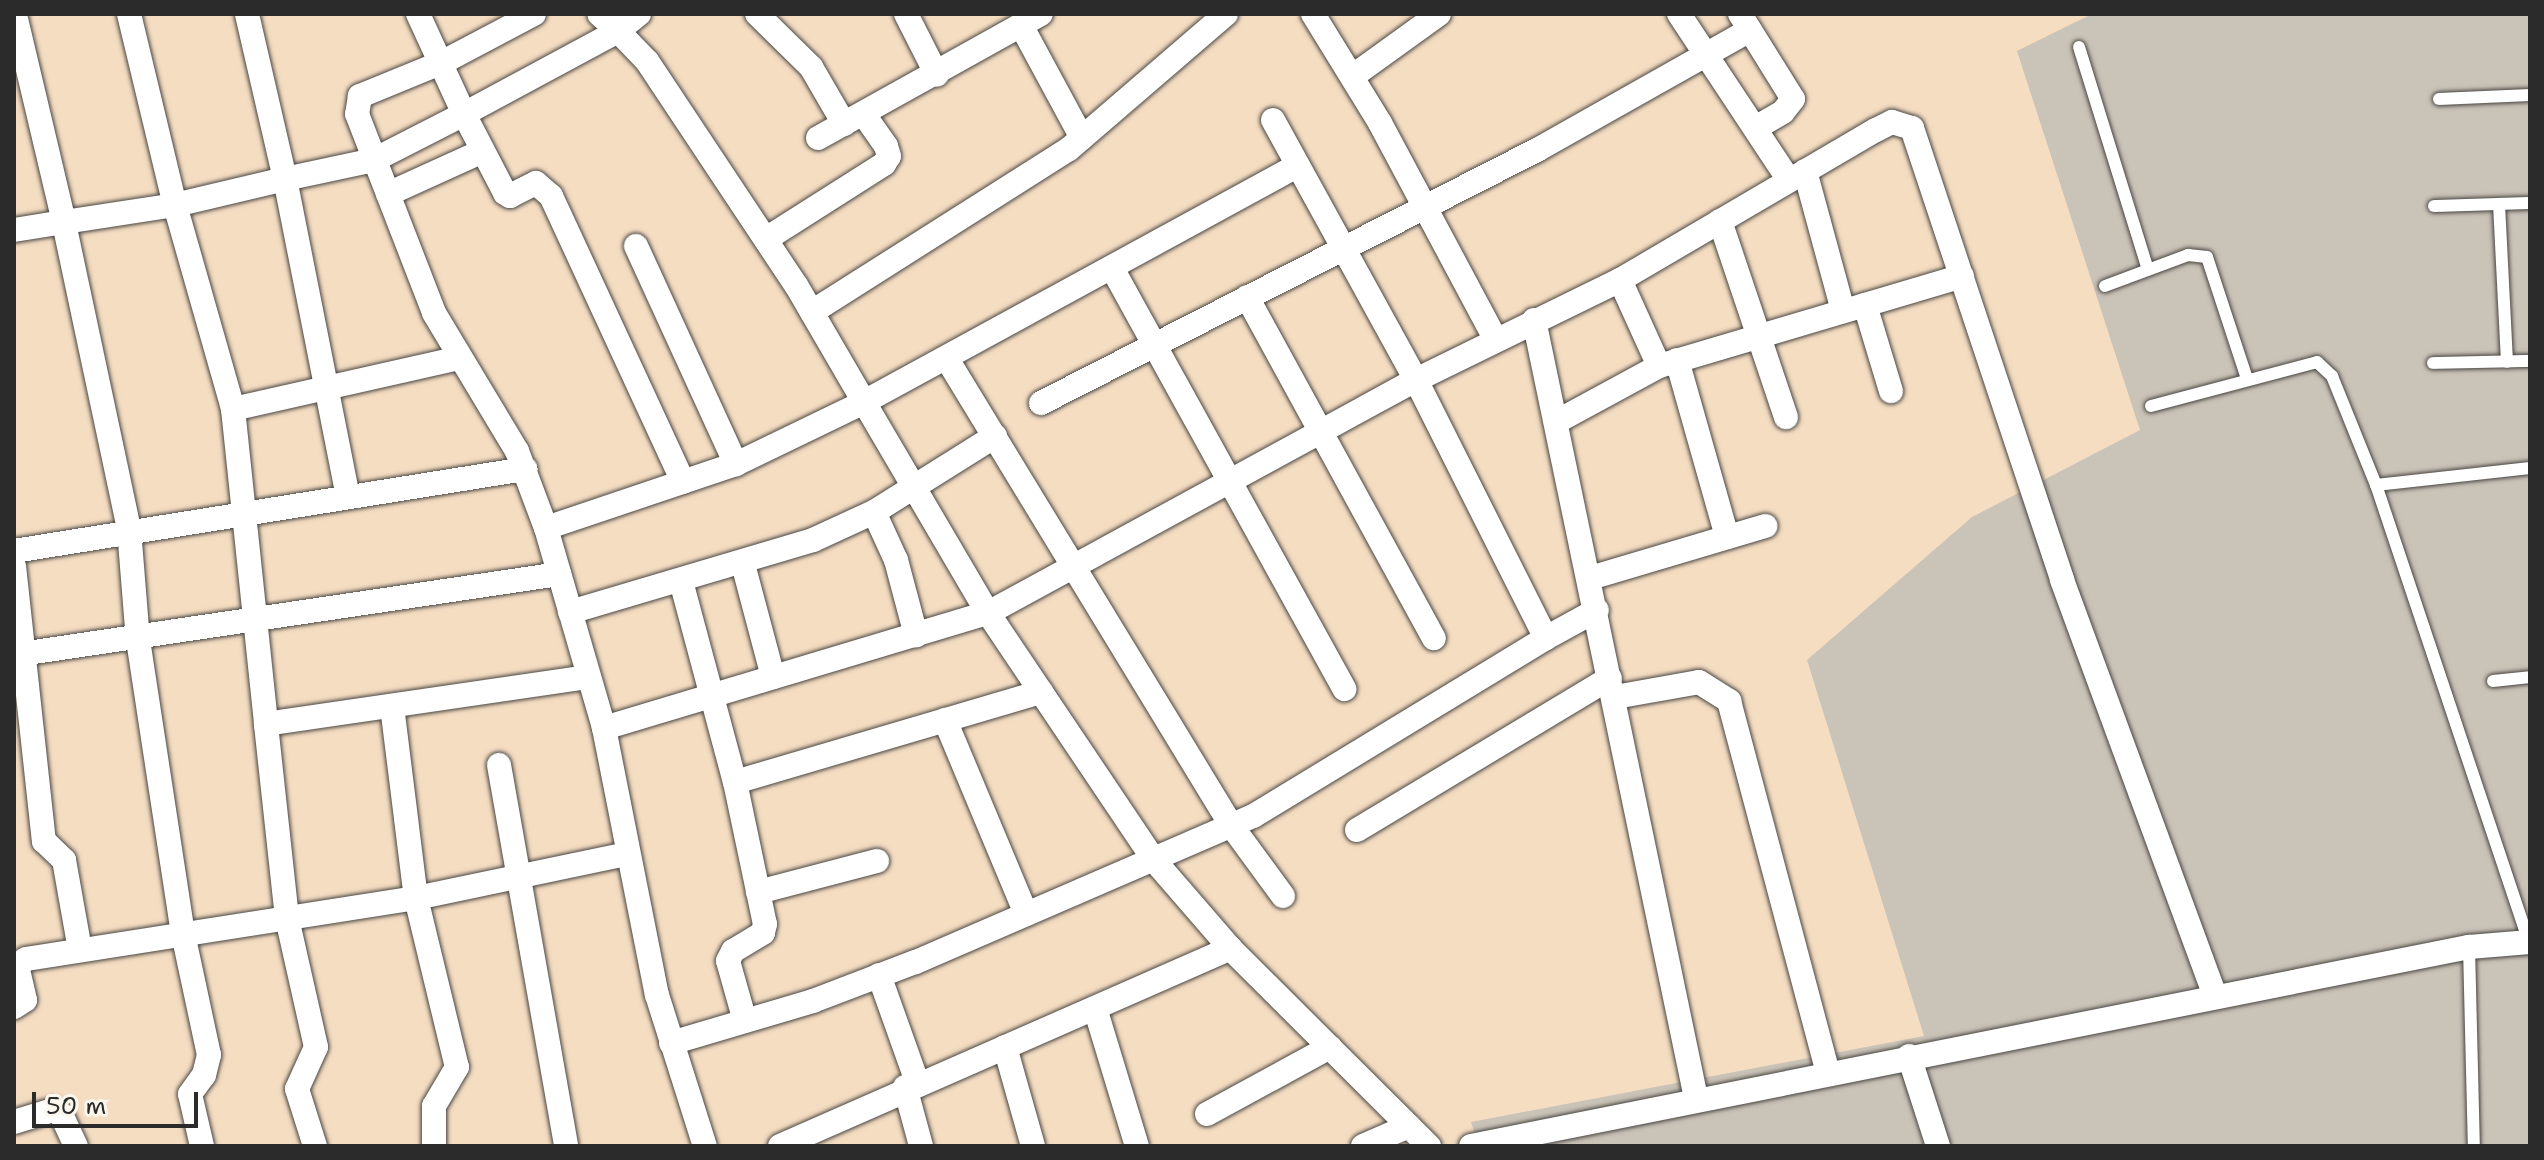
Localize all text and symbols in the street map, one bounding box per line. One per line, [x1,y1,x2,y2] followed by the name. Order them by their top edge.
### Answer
[36,1076,202,1126] scale bar
[46,1090,106,1122] text: 50 m

